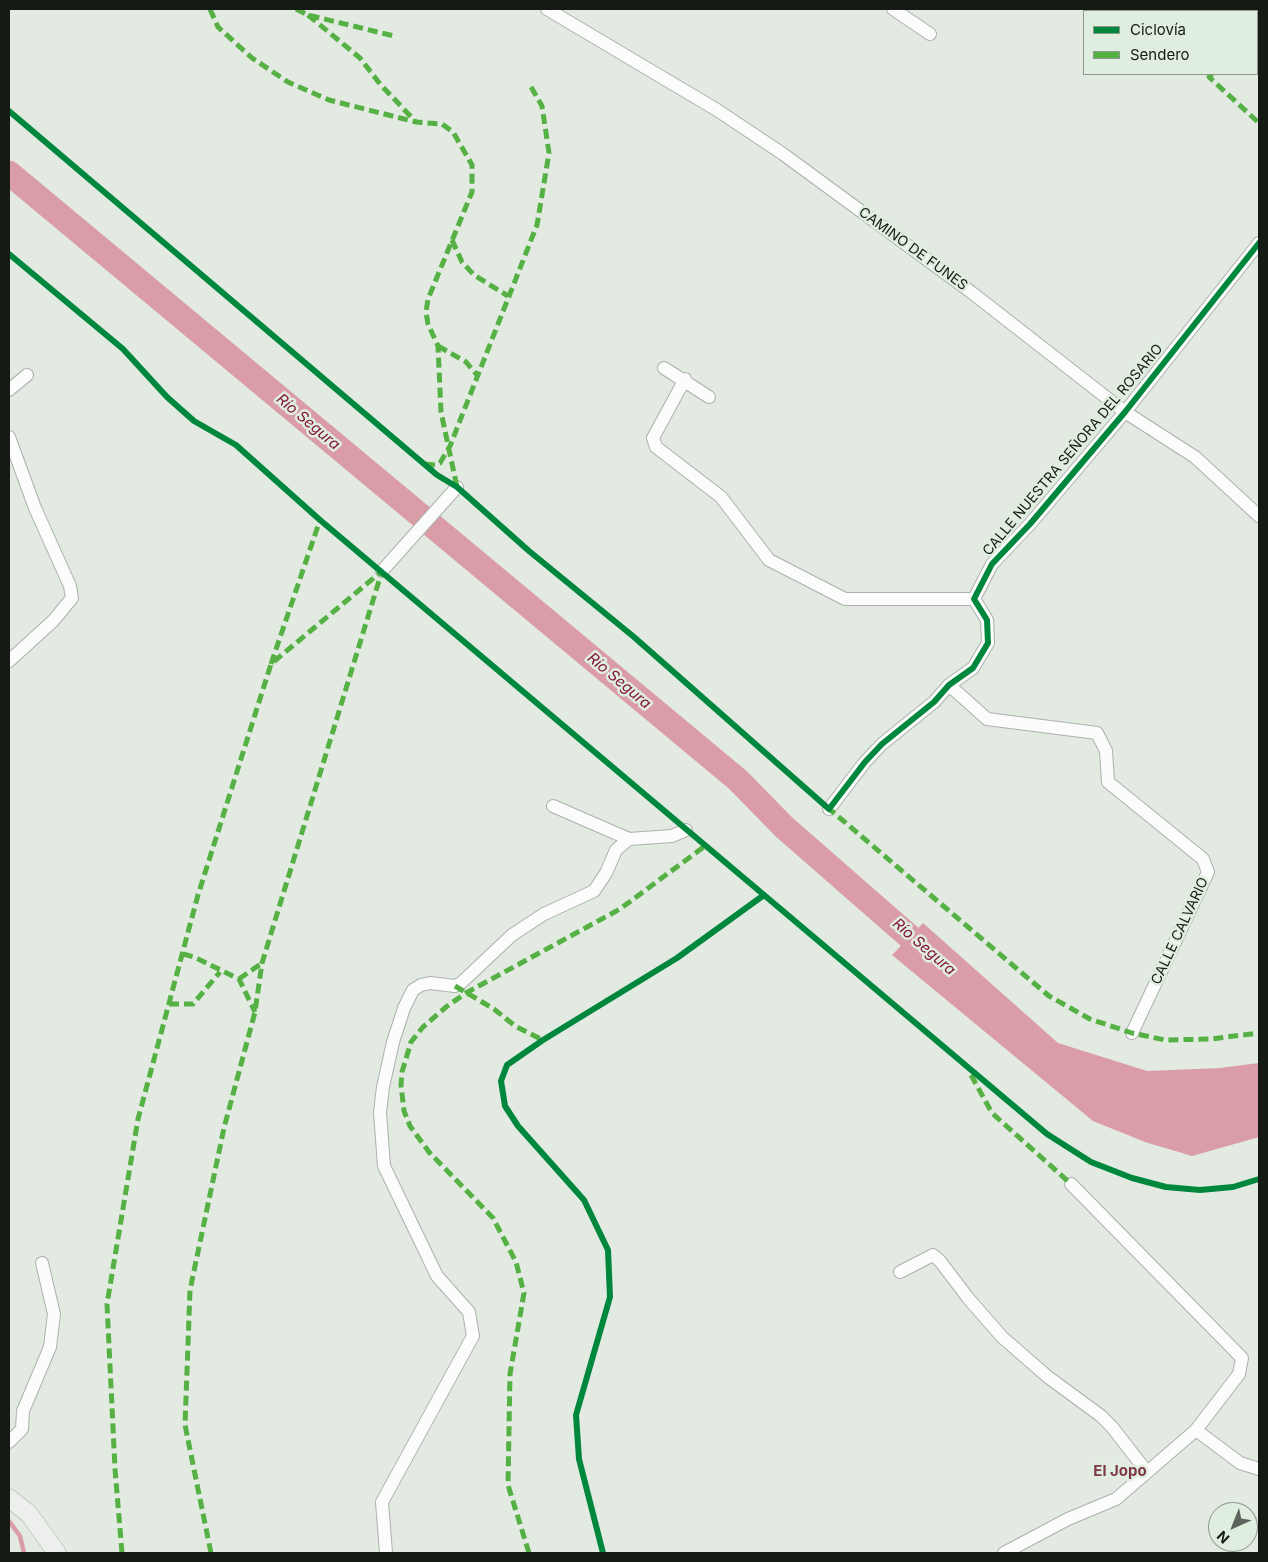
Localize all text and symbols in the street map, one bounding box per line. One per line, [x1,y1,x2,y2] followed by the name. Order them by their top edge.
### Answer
[1083,10,1258,75] legend
[1130,20,1186,39] text: Ciclovía
[1130,45,1190,64] text: Sendero
[855,204,971,294] street label: CAMINO DE FUNES
[979,341,1167,559] street label: CALLE NUESTRA SEÑORA DEL ROSARIO
[273,390,343,454] water label: Río Segura
[584,649,654,713] water label: Río Segura
[1148,875,1212,987] street label: CALLE CALVARIO
[889,915,959,979] water label: Río Segura
[1093,1462,1147,1480] district label: El Jopo
[1208,1502,1258,1552] north arrow
[1213,1528,1233,1547] text: N

